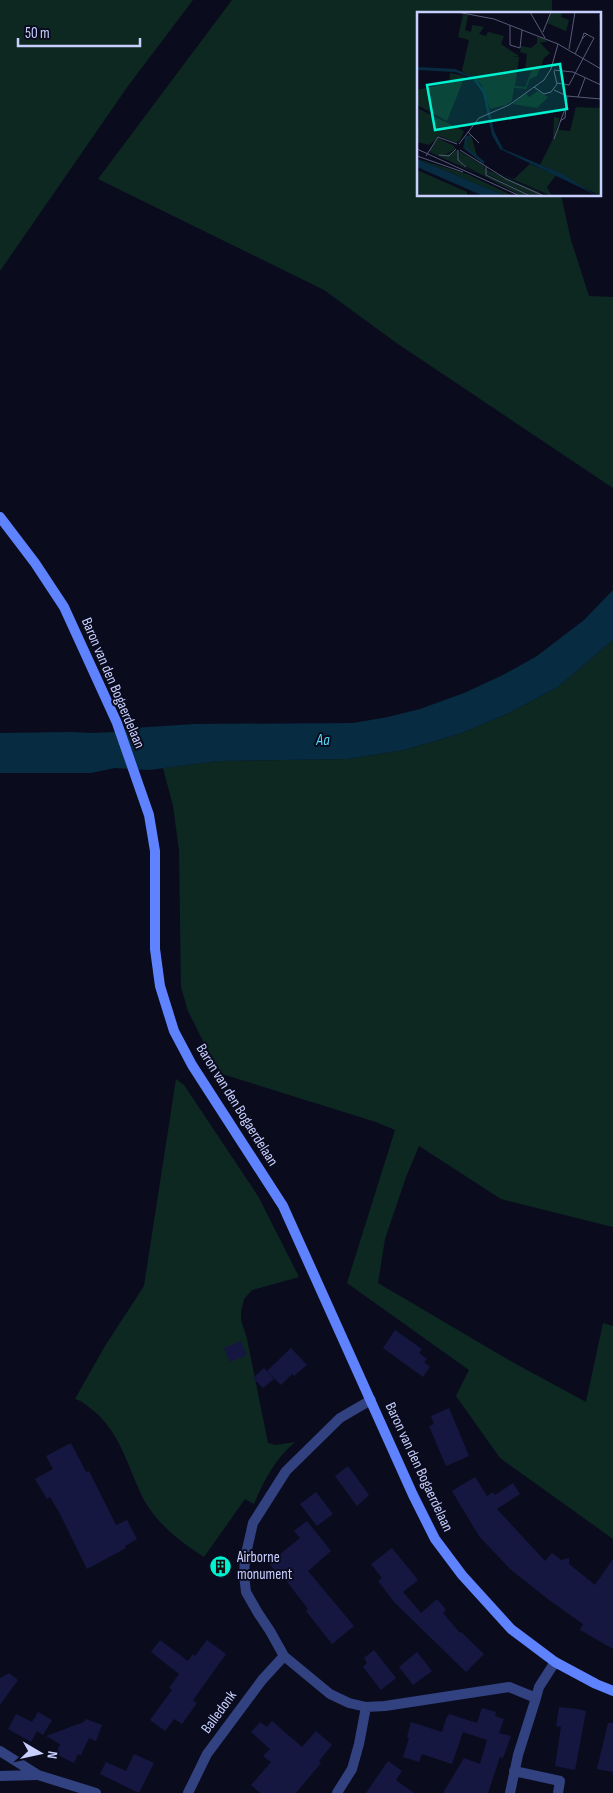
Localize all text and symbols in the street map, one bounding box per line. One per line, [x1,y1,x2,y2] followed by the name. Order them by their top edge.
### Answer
[417,12,600,196] inset map
[18,15,140,47] scale bar
[25,24,50,43] text: 50 m
[77,615,149,751] street label: Baron van den Bogaerdelaan
[315,731,330,750] water label: Aa
[192,1040,282,1170] street label: Baron van den Bogaerdelaan
[381,1399,457,1535] street label: Baron van den Bogaerdelaan
[236,1548,293,1584] place label: Airborne monument
[209,1554,233,1578] building icon: Airborne monument
[197,1686,241,1737] street label: Balledonk
[15,1728,65,1778] north arrow
[43,1750,61,1760] text: N

